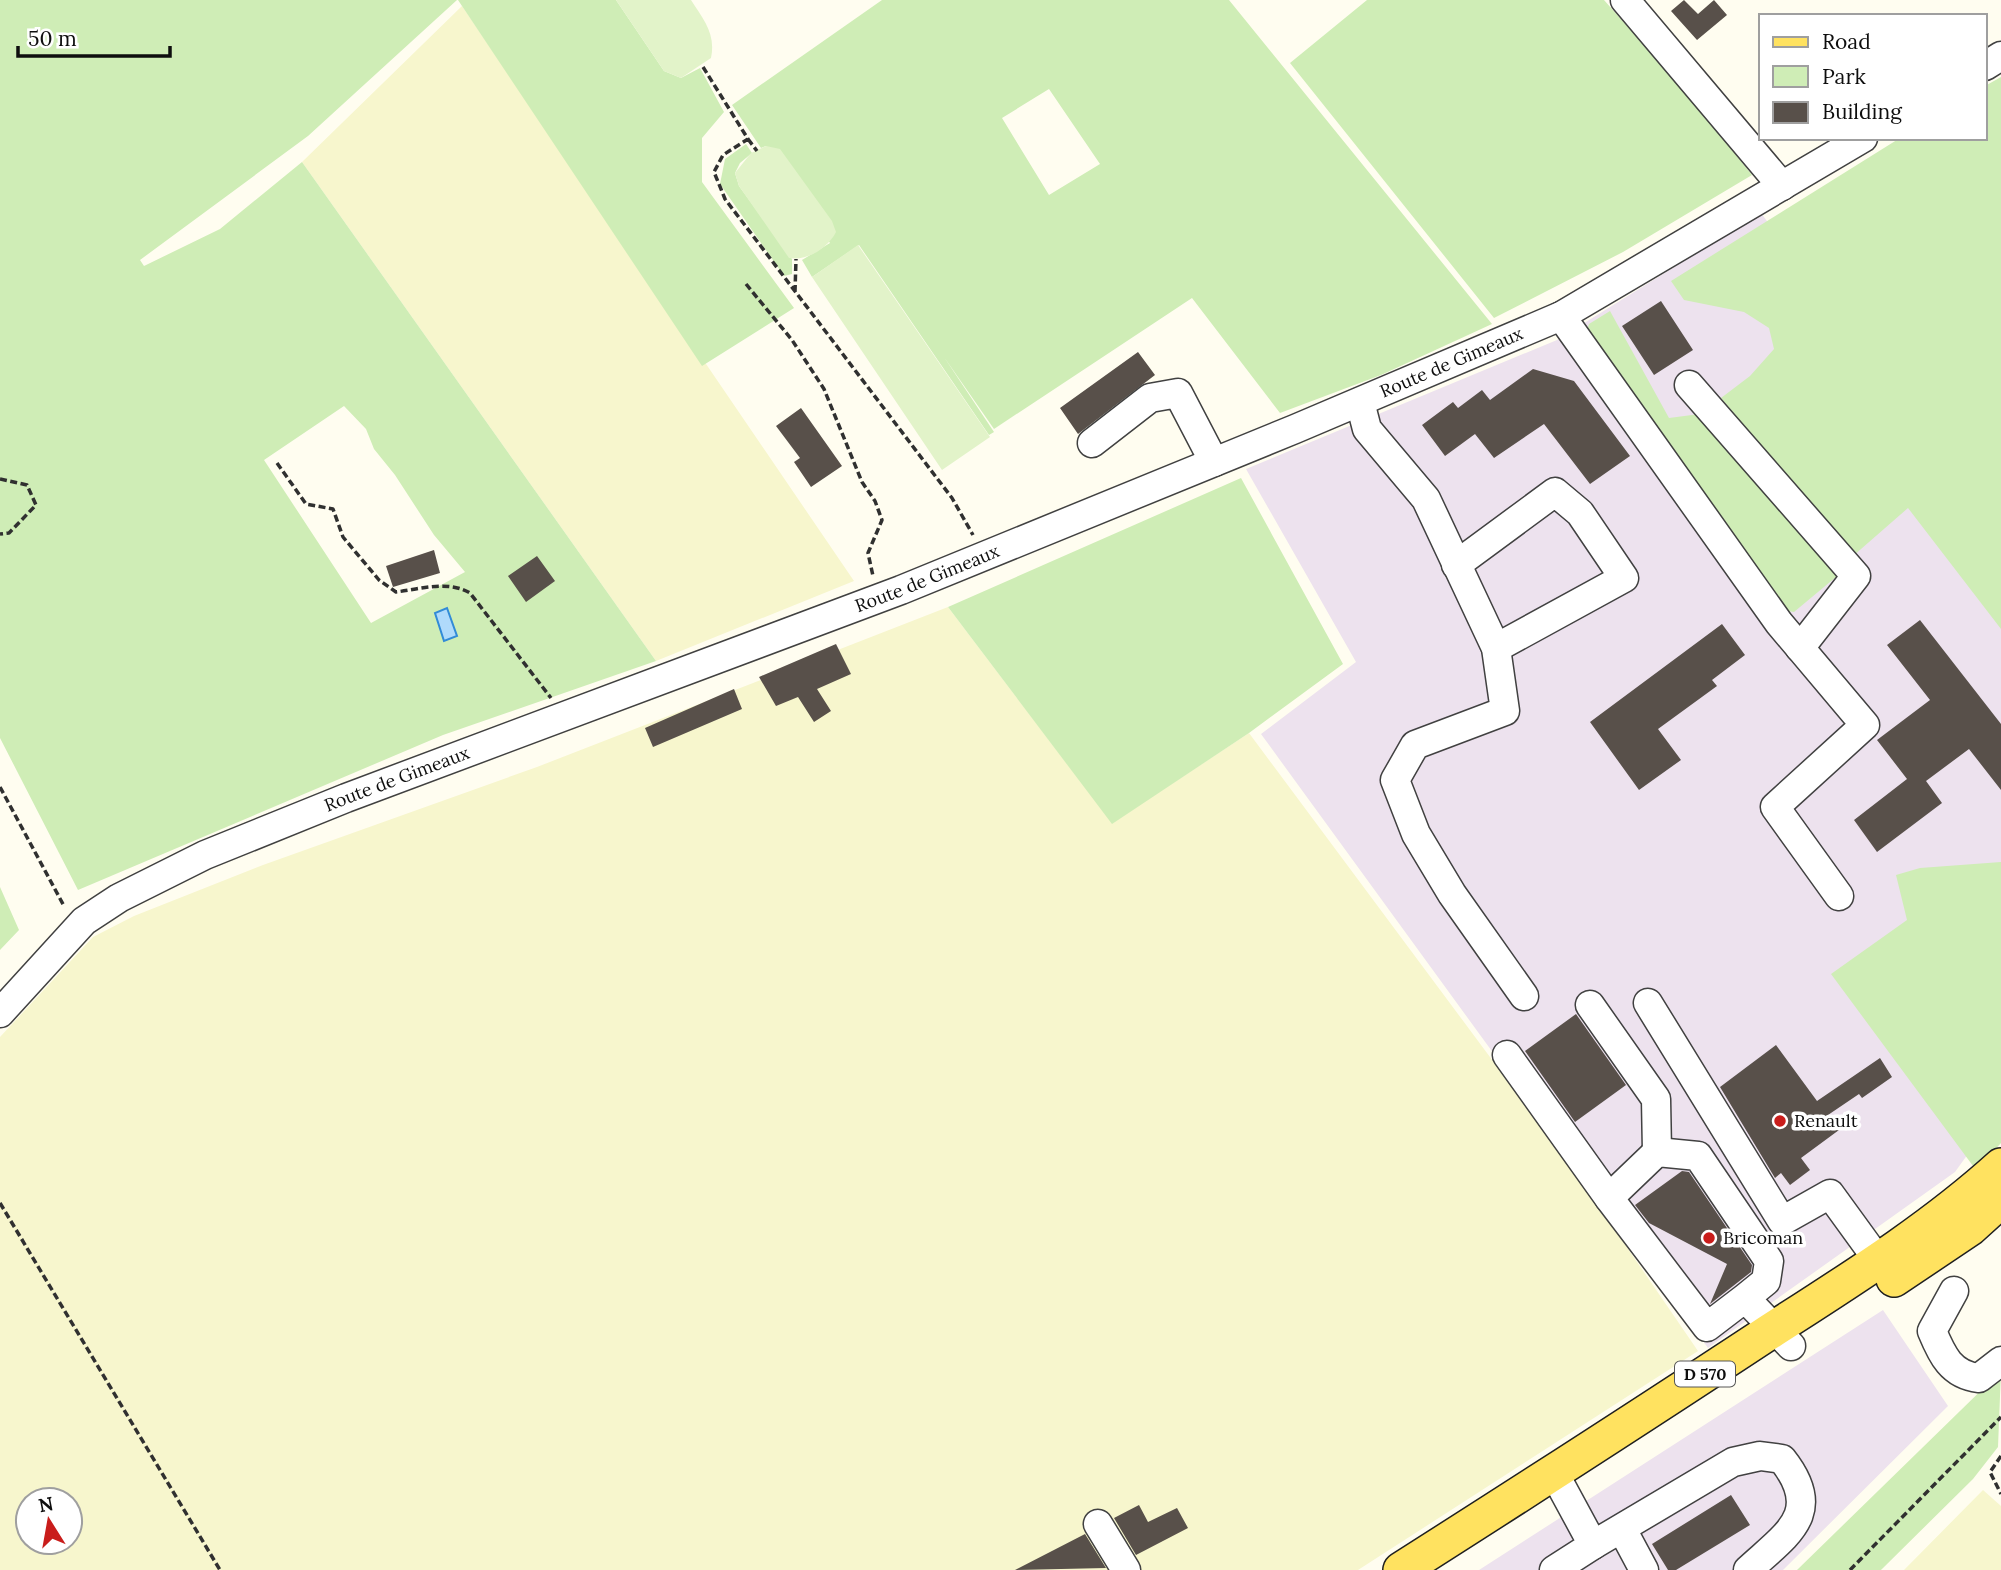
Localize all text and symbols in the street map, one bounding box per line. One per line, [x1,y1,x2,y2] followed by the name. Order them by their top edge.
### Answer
[18,14,170,58] scale bar
[1759,14,1987,140] legend
[28,25,77,52] text: 50 m
[1822,28,1871,55] text: Road
[1822,63,1866,90] text: Park
[1822,98,1902,125] text: Building
[1376,321,1527,403] street label: Route de Gimeaux
[852,539,1003,617] street label: Route de Gimeaux
[321,741,473,817] street label: Route de Gimeaux
[1794,1109,1858,1132] place label: Renault
[1772,1113,1788,1129] marker: Renault
[1723,1226,1803,1249] place label: Bricoman
[1701,1230,1717,1246] marker: Bricoman
[1675,1362,1735,1386] road number: D 570
[14,1486,84,1556] north arrow
[36,1491,56,1517] text: N

